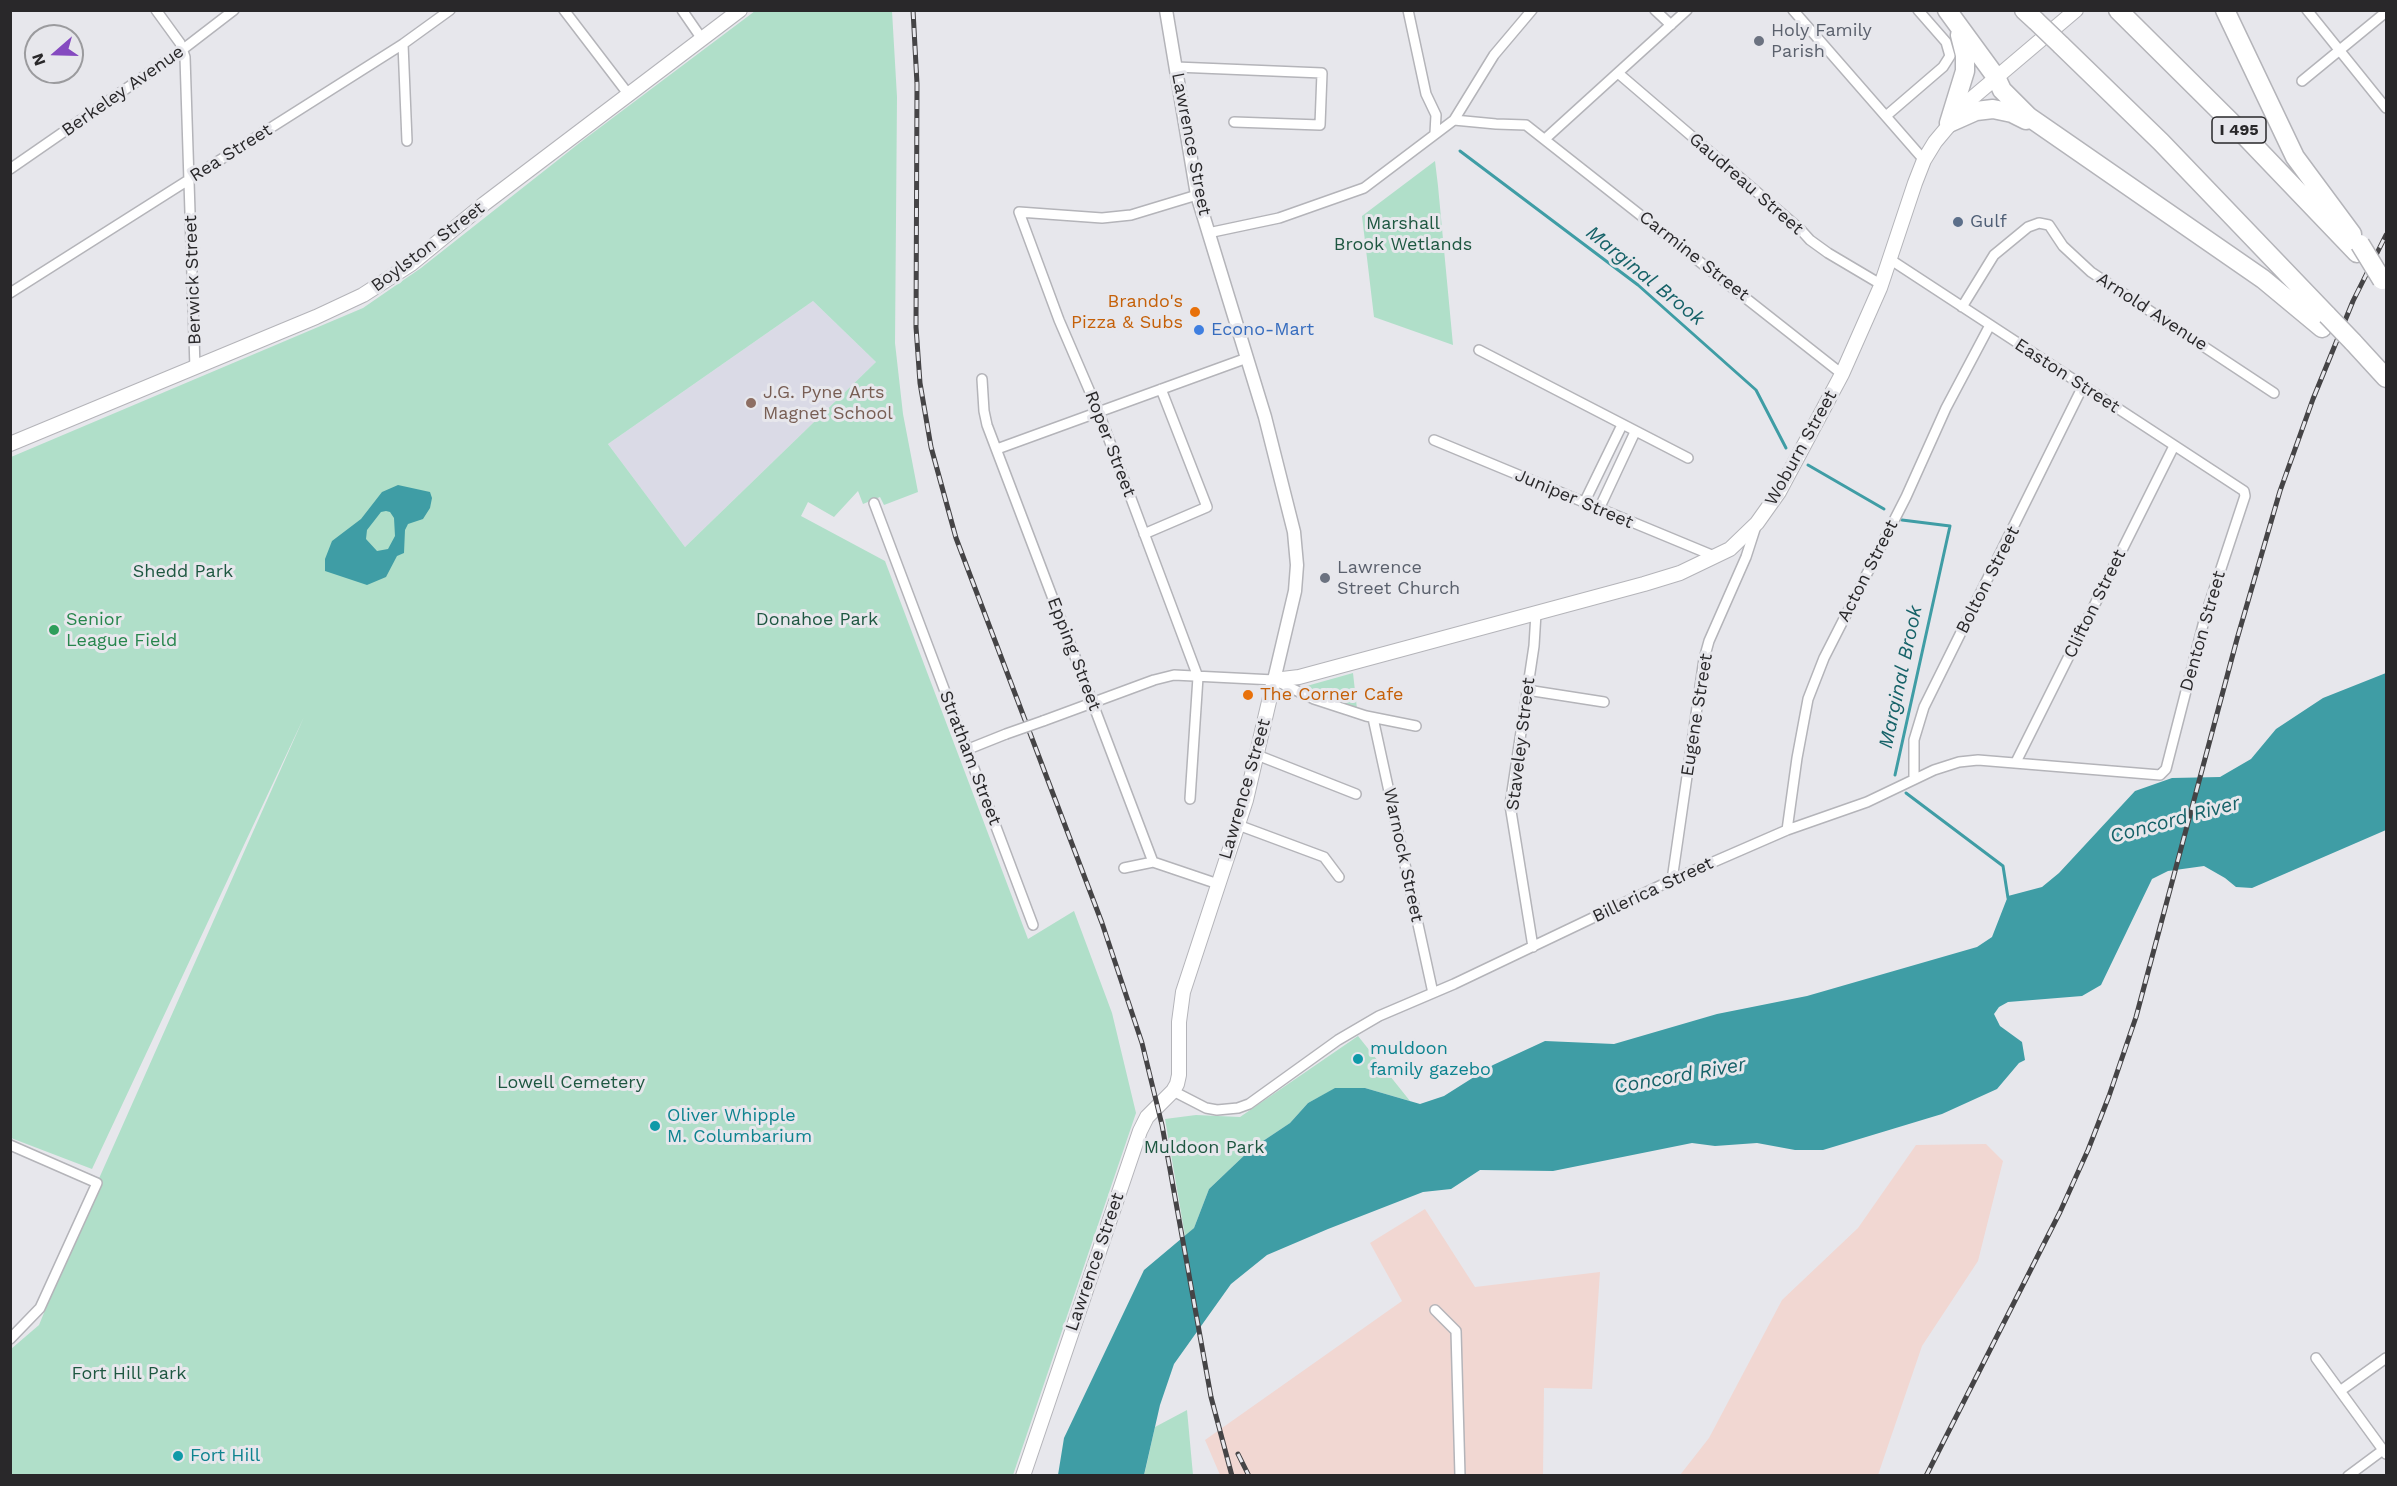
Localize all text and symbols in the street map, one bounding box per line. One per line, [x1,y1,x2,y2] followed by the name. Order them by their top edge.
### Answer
[1771,20,1872,63] place label: Holy Family Parish
[24,24,84,84] north arrow
[1752,34,1766,48] marker: Holy Family Parish
[58,41,188,141] street label: Berkeley Avenue
[28,51,49,68] text: N
[1167,71,1215,217] street label: Lawrence Street
[2212,117,2266,143] road number: I 495
[186,119,276,187] street label: Rea Street
[1684,128,1808,240] street label: Gaudreau Street
[367,197,489,297] street label: Boylston Street
[1635,206,1753,306] street label: Carmine Street
[1970,211,2007,233] place label: Gulf
[1334,213,1472,256] park label: Marshall Brook Wetlands
[180,215,206,345] street label: Berwick Street
[1951,215,1965,229] marker: Gulf
[1581,221,1709,331] water label: Marginal Brook
[2093,268,2211,356] street label: Arnold Avenue
[1071,291,1183,334] place label: Brando's Pizza & Subs
[1188,305,1202,319] marker: Brando's Pizza & Subs
[1211,319,1314,341] place label: Econo-Mart
[1192,323,1206,337] marker: Econo-Mart
[2010,334,2124,418] street label: Easton Street
[763,382,893,424] place label: J.G. Pyne Arts Magnet School
[1760,386,1842,510] street label: Woburn Street
[1080,388,1140,500] street label: Roper Street
[744,396,758,410] marker: J.G. Pyne Arts Magnet School
[1512,464,1636,534] street label: Juniper Street
[1833,516,1903,626] street label: Acton Street
[1952,523,2024,637] street label: Bolton Street
[2059,546,2131,662] street label: Clifton Street
[1337,557,1460,600] place label: Lawrence Street Church
[133,561,233,583] park label: Shedd Park
[2176,568,2230,694] street label: Denton Street
[1318,571,1332,585] marker: Lawrence Street Church
[1042,594,1106,714] street label: Epping Street
[1874,603,1928,751] water label: Marginal Brook
[66,609,177,652] place label: Senior League Field
[756,609,878,631] park label: Donahoe Park
[47,623,61,637] marker: Senior League Field
[1677,652,1717,778] street label: Eugene Street
[1502,676,1540,812] street label: Staveley Street
[1260,684,1403,706] place label: The Corner Cafe
[934,688,1006,828] street label: Stratham Street
[1241,688,1255,702] marker: The Corner Cafe
[1215,716,1275,862] street label: Lawrence Street
[1378,786,1428,924] street label: Warnock Street
[2107,791,2243,849] water label: Concord River
[1589,853,1717,927] street label: Billerica Street
[1370,1038,1491,1080] place label: muldoon family gazebo
[1351,1052,1365,1066] marker: muldoon family gazebo
[1612,1053,1748,1099] water label: Concord River
[497,1072,645,1094] park label: Lowell Cemetery
[667,1105,812,1148] place label: Oliver Whipple M. Columbarium
[648,1119,662,1133] marker: Oliver Whipple M. Columbarium
[1144,1137,1264,1159] park label: Muldoon Park
[1061,1190,1129,1334] street label: Lawrence Street
[71,1363,187,1385] park label: Fort Hill Park
[190,1445,260,1467] place label: Fort Hill
[171,1449,185,1463] marker: Fort Hill

